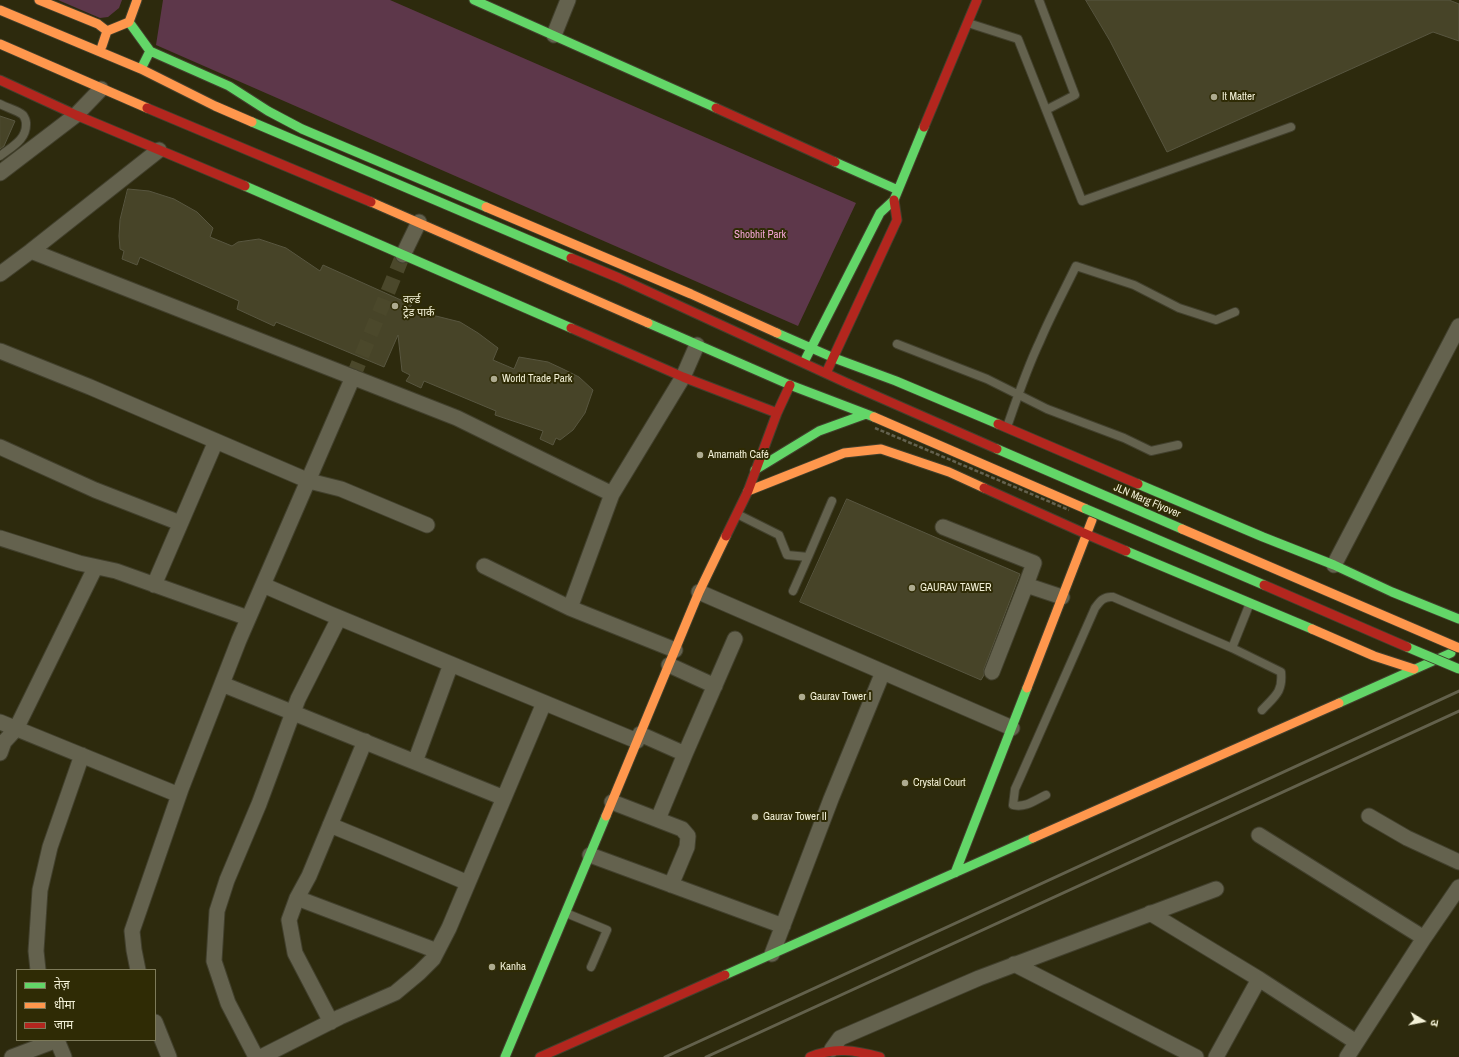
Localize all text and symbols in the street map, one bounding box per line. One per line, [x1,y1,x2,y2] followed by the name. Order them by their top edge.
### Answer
[1222,90,1255,104] place label: It Matter
[1209,92,1219,102] marker: It Matter
[734,228,786,242] park label: Shobhit Park
[403,293,434,319] place label: वर्ल्ड ट्रेड पार्क
[390,301,400,311] marker: वर्ल्ड ट्रेड पार्क
[502,372,572,386] place label: World Trade Park
[489,374,499,384] marker: World Trade Park
[708,448,769,462] place label: Amarnath Café
[695,450,705,460] marker: Amarnath Café
[1112,481,1182,521] street label: JLN Marg Flyover
[920,581,992,595] place label: GAURAV TAWER
[907,583,917,593] marker: GAURAV TAWER
[810,690,871,704] place label: Gaurav Tower I
[797,692,807,702] marker: Gaurav Tower I
[913,776,966,790] place label: Crystal Court
[900,778,910,788] marker: Crystal Court
[763,810,827,824] place label: Gaurav Tower II
[750,812,760,822] marker: Gaurav Tower II
[500,960,526,974] place label: Kanha
[487,962,497,972] marker: Kanha
[16,969,156,1041] legend
[54,977,70,993] text: तेज़
[54,997,75,1013] text: धीमा
[1403,1001,1443,1041] north arrow
[54,1017,73,1033] text: जाम
[1427,1019,1442,1027] text: उ

